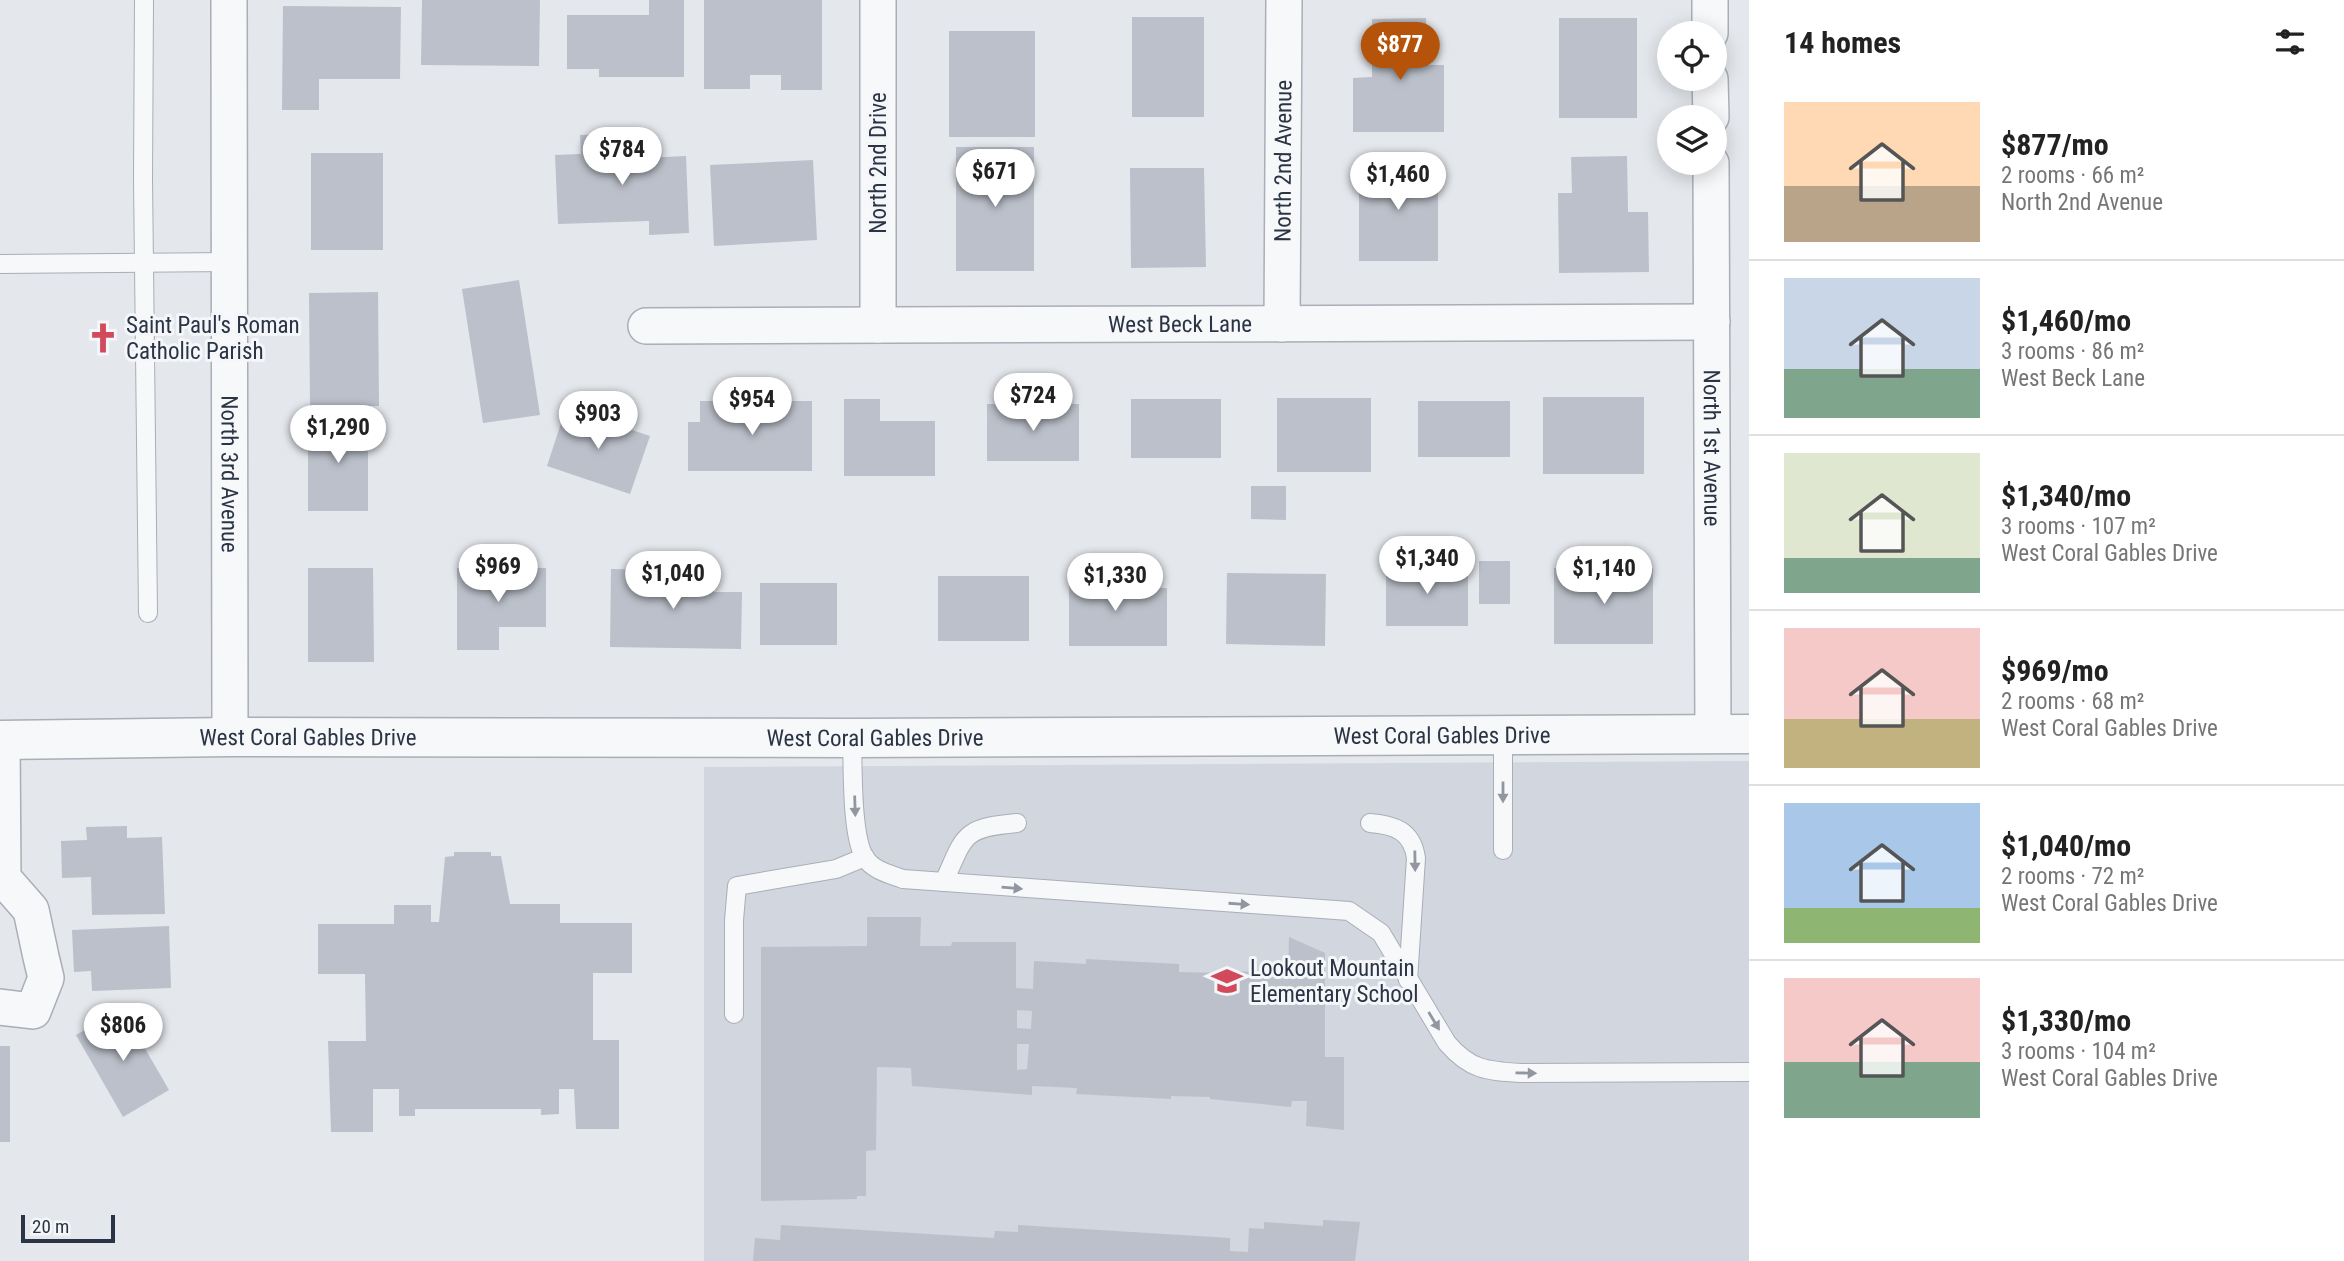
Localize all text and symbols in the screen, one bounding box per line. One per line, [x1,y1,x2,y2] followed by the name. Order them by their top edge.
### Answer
[1657,21,1727,175] map controls
[1657,21,1727,91] button: locate
[1359,22,1441,82] pin: $877
[2271,23,2309,61] icon: filters
[1784,25,1901,60] text: 14 homes
[1377,31,1423,58] text: $877
[1269,80,1297,242] street label: North 2nd Avenue
[865,92,892,234] street label: North 2nd Drive
[1657,105,1727,175] button: layers
[2001,127,2109,162] text: $877/mo
[581,128,663,187] pin: $784
[1840,130,1924,214] icon: home
[599,136,645,163] text: $784
[954,150,1036,209] pin: $671
[1341,152,1455,212] pin: $1,460
[972,158,1018,185] text: $671
[1366,161,1430,188] text: $1,460
[2001,162,2144,189] text: 2 rooms · 66 m²
[2001,189,2163,216] text: North 2nd Avenue
[2001,303,2131,338] text: $1,460/mo
[1840,306,1924,390] icon: home
[1108,310,1252,338] street label: West Beck Lane
[126,312,300,365] place label: Saint Paul's Roman Catholic Parish
[86,321,120,355] church icon: Saint Paul's Roman Catholic Parish
[2001,338,2144,365] text: 3 rooms · 86 m²
[2001,365,2145,392] text: West Beck Lane
[1698,370,1726,526] street label: North 1st Avenue
[992,374,1074,433] pin: $724
[711,378,793,437] pin: $954
[1010,382,1056,409] text: $724
[729,386,775,413] text: $954
[557,392,639,451] pin: $903
[216,395,243,553] street label: North 3rd Avenue
[575,400,621,427] text: $903
[281,406,395,465] pin: $1,290
[306,414,370,441] text: $1,290
[2001,478,2131,513] text: $1,340/mo
[1840,481,1924,565] icon: home
[2001,513,2156,540] text: 3 rooms · 107 m²
[1370,536,1484,596] pin: $1,340
[2001,540,2218,567] text: West Coral Gables Drive
[457,544,539,604] pin: $969
[1395,545,1459,572] text: $1,340
[1547,546,1661,606] pin: $1,140
[616,552,730,611] pin: $1,040
[475,553,521,580] text: $969
[1058,554,1172,613] pin: $1,330
[1572,555,1636,582] text: $1,140
[641,560,705,587] text: $1,040
[1083,562,1147,589] text: $1,330
[2001,653,2109,688] text: $969/mo
[1840,656,1924,740] icon: home
[2001,688,2144,715] text: 2 rooms · 68 m²
[2001,715,2218,742] text: West Coral Gables Drive
[1333,721,1551,749] street label: West Coral Gables Drive
[199,723,417,751] street label: West Coral Gables Drive
[766,724,984,752] street label: West Coral Gables Drive
[1497,781,1509,803] one-way arrow
[850,795,861,817] one-way arrow
[2001,828,2131,863] text: $1,040/mo
[1840,831,1924,915] icon: home
[1409,850,1421,872] one-way arrow
[2001,863,2144,890] text: 2 rooms · 72 m²
[1001,883,1023,894] one-way arrow
[2001,890,2218,917] text: West Coral Gables Drive
[1228,898,1250,909] one-way arrow
[1250,955,1419,1008] place label: Lookout Mountain Elementary School
[1210,964,1244,998] school or university icon: Lookout Mountain Elementary School
[2001,1003,2131,1038] text: $1,330/mo
[82,1004,164,1063] pin: $806
[1840,1006,1924,1090] icon: home
[1428,1011,1440,1030] one-way arrow
[100,1012,146,1039] text: $806
[2001,1038,2156,1065] text: 3 rooms · 104 m²
[2001,1065,2218,1092] text: West Coral Gables Drive
[1516,1067,1538,1079] one-way arrow
[21,1212,116,1244] scale bar
[32,1215,69,1238] text: 20 m

